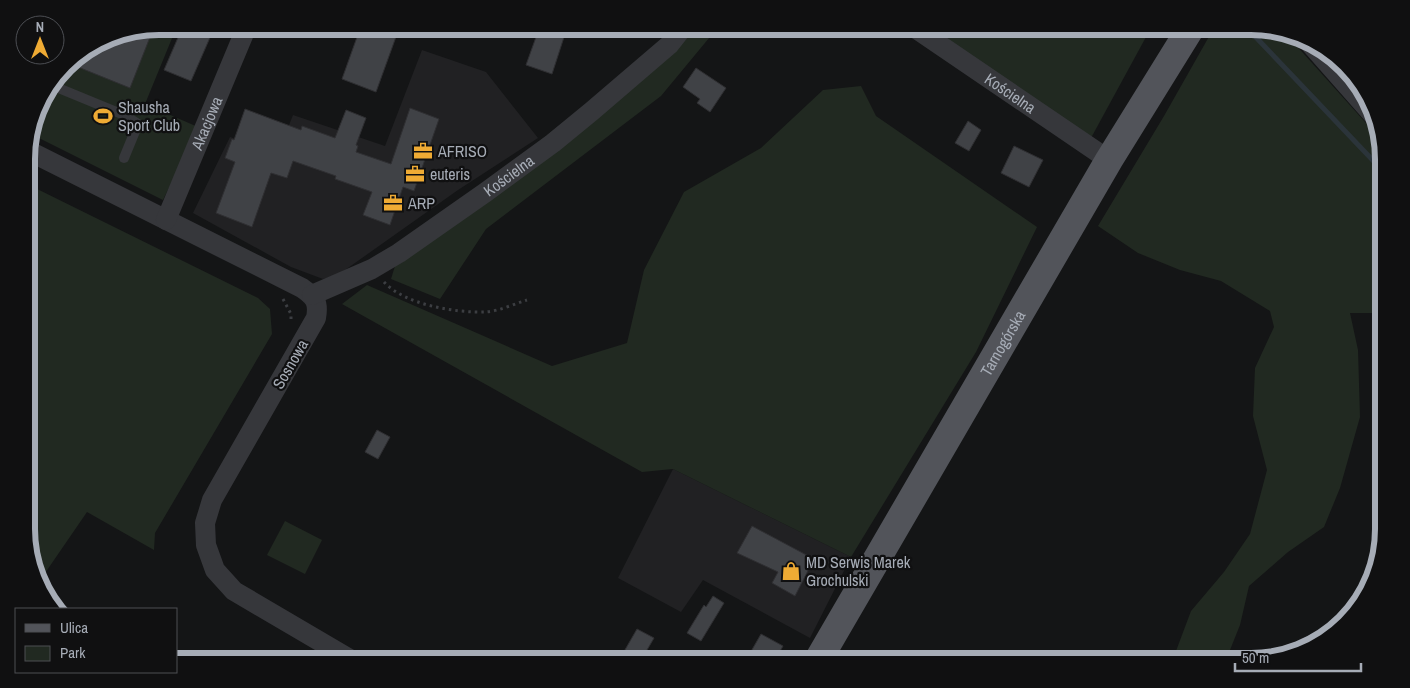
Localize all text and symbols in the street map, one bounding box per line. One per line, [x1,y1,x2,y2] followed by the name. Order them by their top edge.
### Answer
[15,15,65,65] north arrow
[36,18,44,36] text: N
[980,68,1041,119] street label: Kościelna
[185,92,228,154] street label: Akacjowa
[118,96,180,136] place label: Shausha Sport Club
[92,105,114,127] sports icon: Shausha Sport Club
[412,140,434,162] office icon: AFRISO
[437,140,487,162] place label: AFRISO
[479,149,539,201] street label: Kościelna
[404,163,426,185] office icon: euteris
[430,163,470,185] place label: euteris
[382,192,404,214] office icon: ARP
[407,192,435,214] place label: ARP
[975,306,1031,380] street label: Tarnogórska
[267,335,313,393] street label: Sosnowa
[806,551,911,591] place label: MD Serwis Marek Grochulski
[780,560,802,582] shop icon: MD Serwis Marek Grochulski
[15,608,178,673] legend
[60,617,88,638] text: Ulica
[1235,640,1361,672] scale bar
[60,642,86,663] text: Park
[1242,647,1269,668] text: 50 m

